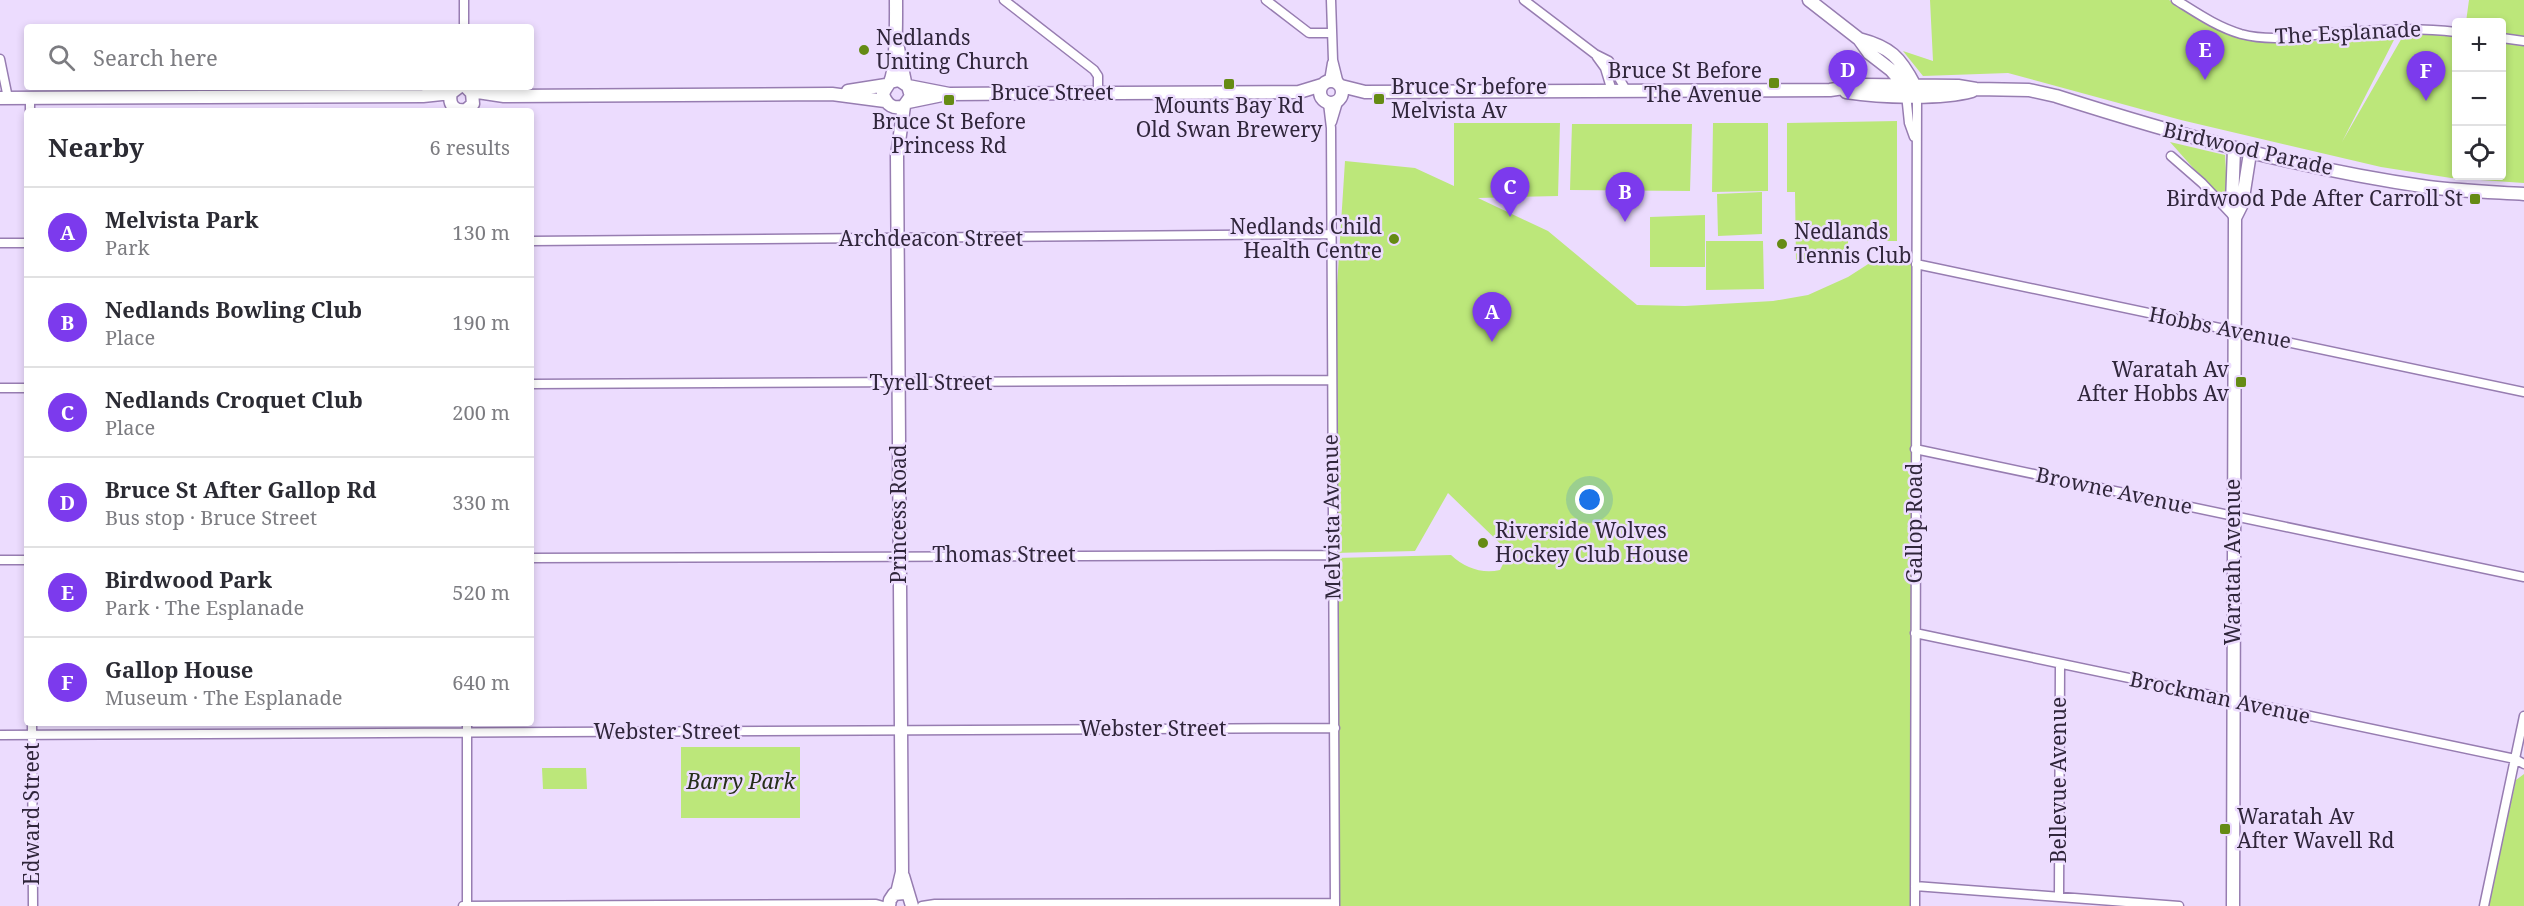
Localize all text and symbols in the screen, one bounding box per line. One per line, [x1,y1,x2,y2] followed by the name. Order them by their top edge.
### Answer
[2274,14,2422,50] street label: The Esplanade
[2452,18,2506,180] map controls
[2452,18,2506,72] button: +
[876,23,1029,75] place label: Nedlands Uniting Church
[24,24,534,90] search box
[2186,31,2224,80] pin: E
[45,41,78,74] icon: search
[93,42,218,72] text: Search here
[857,43,871,57] marker: Nedlands Uniting Church
[1828,51,1868,100] pin: D
[2406,51,2446,101] pin: F
[1608,56,1762,108] place label: Bruce St Before The Avenue
[1391,72,1547,124] place label: Bruce Sr before Melvista Av
[2452,72,2506,126] button: −
[1767,76,1781,90] marker: Bruce St Before The Avenue
[1222,77,1236,91] marker: Mounts Bay Rd Old Swan Brewery
[991,78,1113,106] street label: Bruce Street
[1136,91,1322,143] place label: Mounts Bay Rd Old Swan Brewery
[1372,92,1386,106] marker: Bruce Sr before Melvista Av
[942,93,956,107] marker: Bruce St Before Princess Rd
[872,107,1026,159] place label: Bruce St Before Princess Rd
[2160,115,2336,181] street label: Birdwood Parade
[2452,126,2506,180] button: locate
[48,129,144,165] text: Nearby
[430,134,510,161] text: 6 results
[1490,168,1530,217] pin: C
[1606,172,1644,222] pin: B
[2166,184,2463,212] place label: Birdwood Pde After Carroll St
[2468,192,2482,206] marker: Birdwood Pde After Carroll St
[105,204,259,234] text: Melvista Park
[1230,212,1382,264] place label: Nedlands Child Health Centre
[1794,217,1911,269] place label: Nedlands Tennis Club
[60,219,75,246] text: A
[452,219,510,246] text: 130 m
[839,224,1023,252] street label: Archdeacon Street
[1387,232,1401,246] marker: Nedlands Child Health Centre
[105,234,149,261] text: Park
[1775,237,1789,251] marker: Nedlands Tennis Club
[1472,292,1512,342] pin: A
[105,294,362,324] text: Nedlands Bowling Club
[2147,299,2294,355] street label: Hobbs Avenue
[61,309,74,336] text: B
[452,309,510,336] text: 190 m
[105,324,155,351] text: Place
[2077,355,2230,407] place label: Waratah Av After Hobbs Av
[870,368,992,396] street label: Tyrell Street
[2234,375,2248,389] marker: Waratah Av After Hobbs Av
[105,384,363,414] text: Nedlands Croquet Club
[61,399,74,426] text: C
[452,399,510,426] text: 200 m
[105,414,155,441] text: Place
[1316,434,1346,600] street label: Melvista Avenue
[884,444,912,584] street label: Princess Road
[2033,460,2195,520] street label: Browne Avenue
[1900,462,1928,583] street label: Gallop Road
[105,474,376,504] text: Bruce St After Gallop Rd
[2218,479,2246,645] street label: Waratah Avenue
[1575,485,1604,514] your location
[60,489,75,516] text: D
[452,489,510,516] text: 330 m
[105,504,317,531] text: Bus stop · Bruce Street
[1495,516,1688,568] place label: Riverside Wolves Hockey Club House
[1476,536,1490,550] marker: Riverside Wolves Hockey Club House
[932,540,1076,568] street label: Thomas Street
[105,564,272,594] text: Birdwood Park
[61,579,74,606] text: E
[452,579,510,606] text: 520 m
[105,594,304,621] text: Park · The Esplanade
[105,654,253,684] text: Gallop House
[2127,664,2313,730] street label: Brockman Avenue
[61,669,74,696] text: F
[452,669,510,696] text: 640 m
[105,684,342,711] text: Museum · The Esplanade
[2044,697,2072,863] street label: Bellevue Avenue
[1080,714,1226,742] street label: Webster Street
[594,717,740,745] street label: Webster Street
[17,743,45,885] street label: Edward Street
[685,767,797,795] park label: Barry Park
[2237,802,2395,854] place label: Waratah Av After Wavell Rd
[2218,822,2232,836] marker: Waratah Av After Wavell Rd

